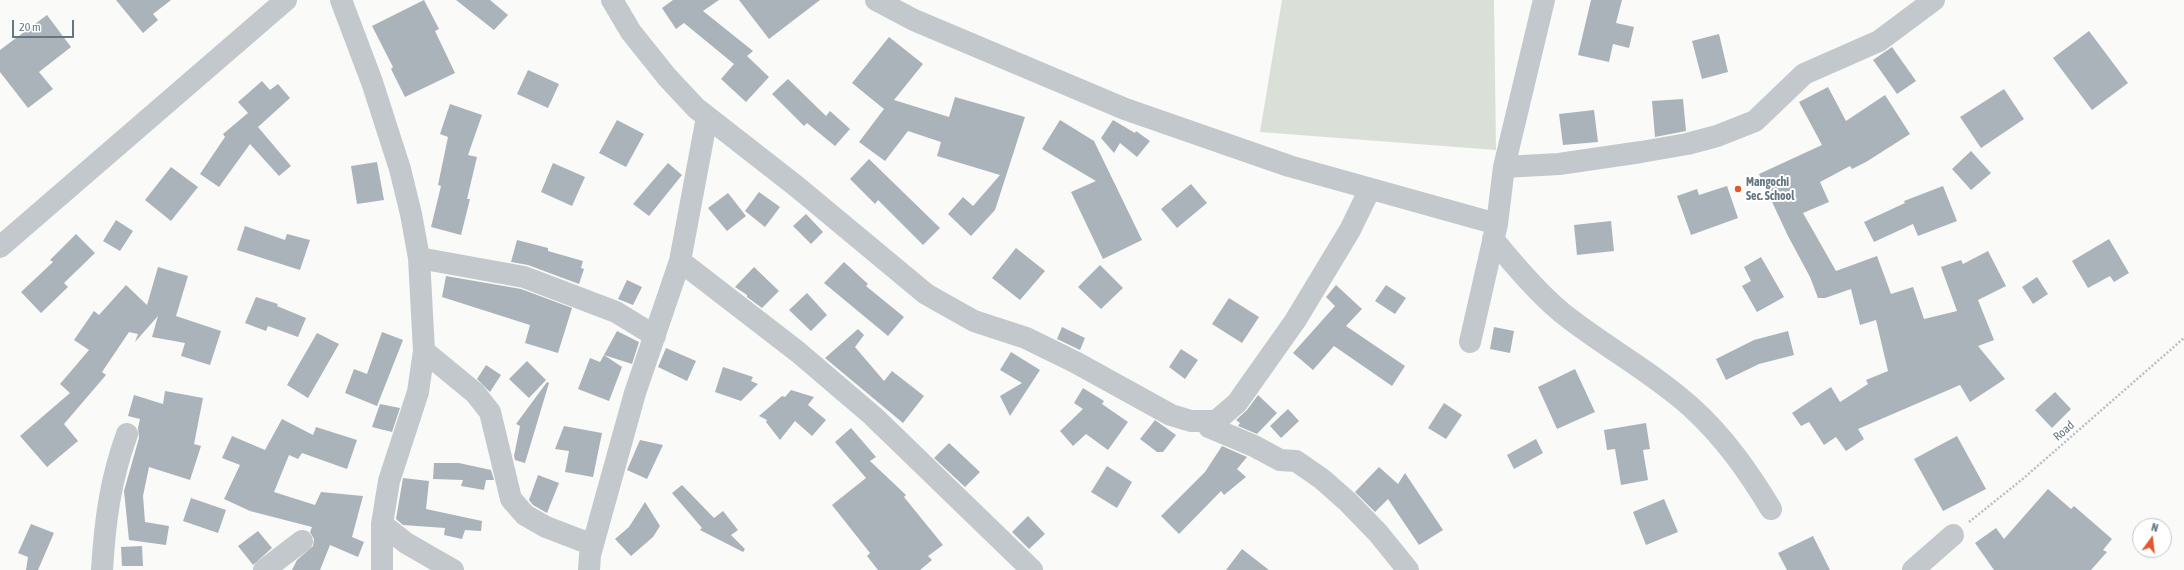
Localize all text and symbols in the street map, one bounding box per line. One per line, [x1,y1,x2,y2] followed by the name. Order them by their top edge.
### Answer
[14,12,76,38] scale bar
[19,20,41,34] text: 20 m
[1746,175,1794,203] place label: Mangochi Sec. School
[1733,184,1743,194] marker: Mangochi Sec. School
[2051,418,2077,444] street label: Road
[2132,518,2172,558] north arrow
[2150,521,2160,534] text: N

